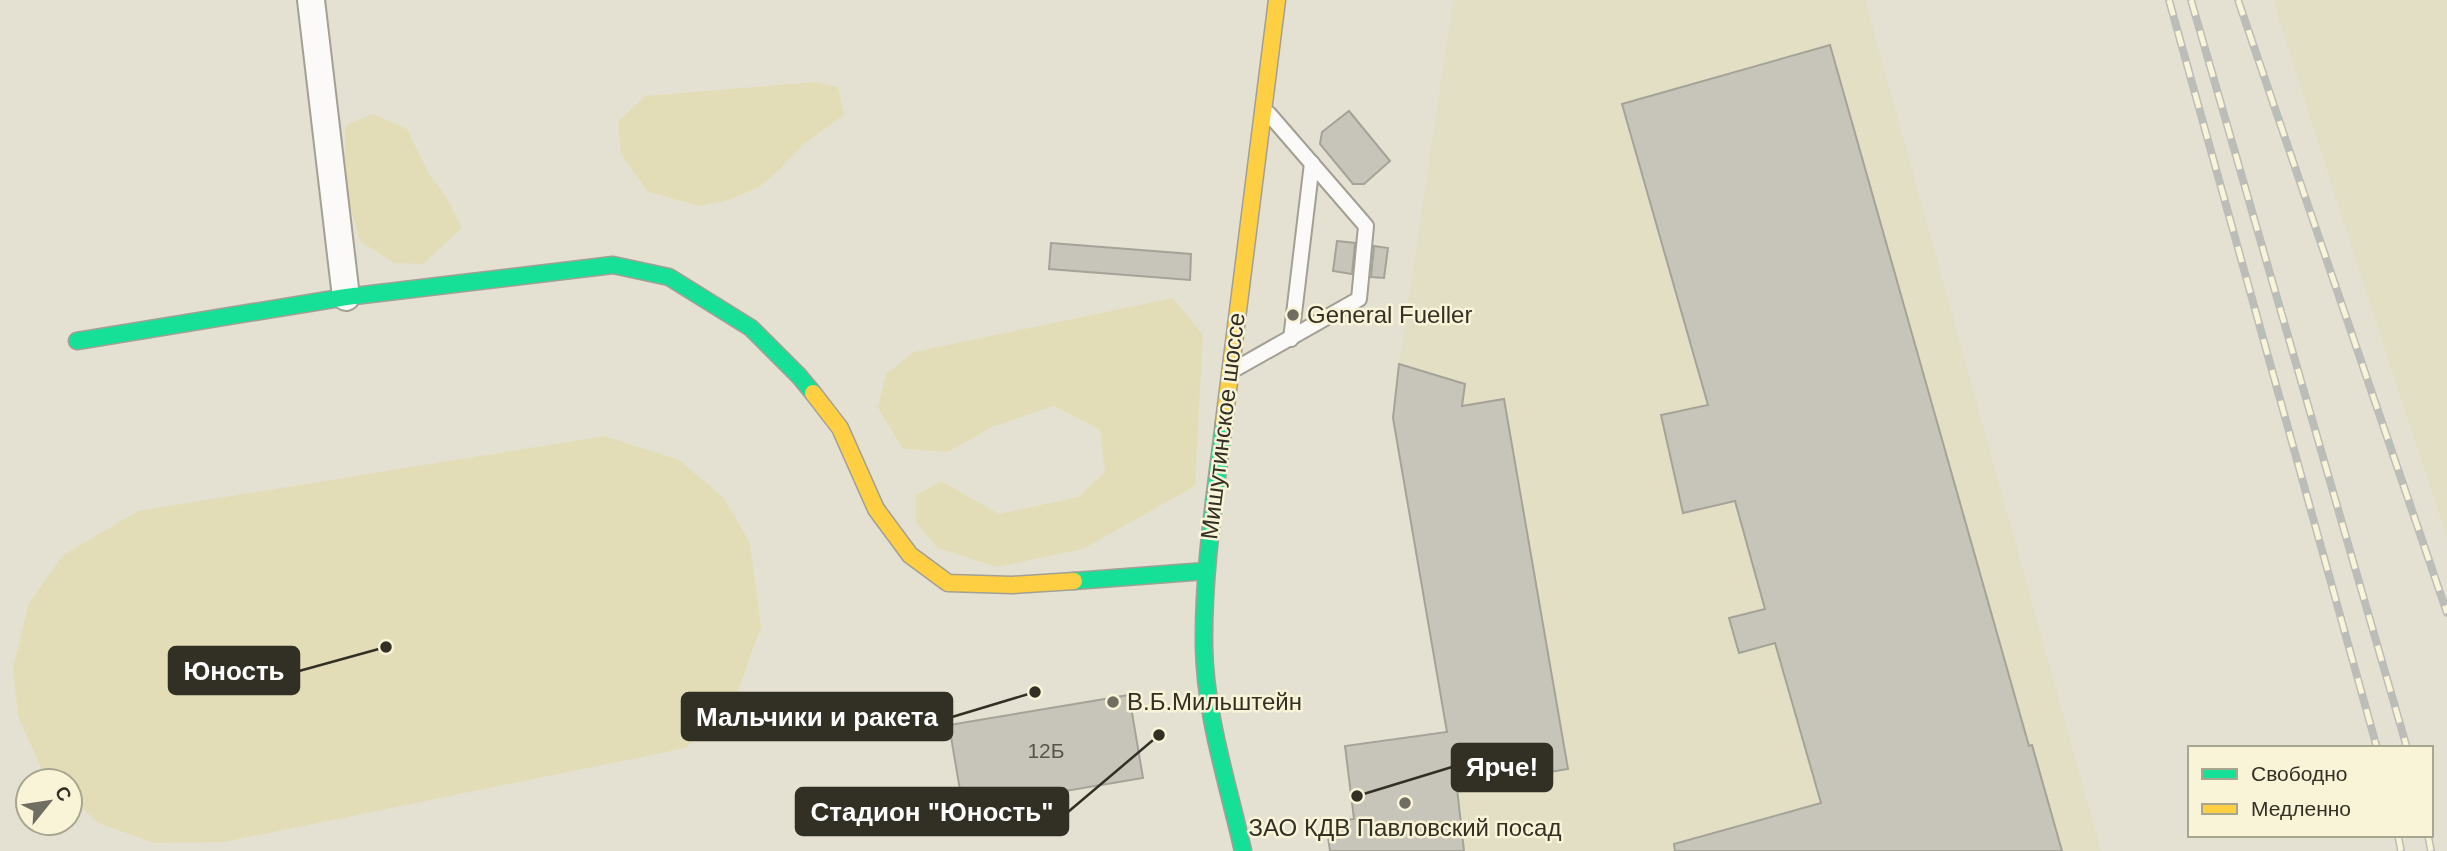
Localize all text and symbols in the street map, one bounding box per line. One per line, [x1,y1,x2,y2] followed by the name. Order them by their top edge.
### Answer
[1307,301,1472,328] place label: General Fueller
[1285,307,1301,323] marker: General Fueller
[1195,311,1250,541] street label: Мишутинское шоссе
[169,647,299,694] callout: Юность
[183,656,285,686] text: Юность
[1127,688,1302,715] place label: В.Б.Мильштейн
[682,693,952,740] callout: Мальчики и ракета
[1105,694,1121,710] marker: В.Б.Мильштейн
[696,702,938,732] text: Мальчики и ракета
[1027,739,1065,762] house number: 12Б
[1452,744,1552,791] callout: Ярче!
[2188,746,2433,837] legend
[1466,752,1538,782] text: Ярче!
[2251,762,2348,785] text: Свободно
[14,767,84,837] north arrow
[51,783,76,805] text: С
[796,788,1068,835] callout: Стадион "Юность"
[1397,795,1413,811] marker: ЗАО КДВ Павловский посад
[810,797,1054,827] text: Стадион "Юность"
[2251,797,2351,820] text: Медленно
[1249,814,1561,841] place label: ЗАО КДВ Павловский посад

